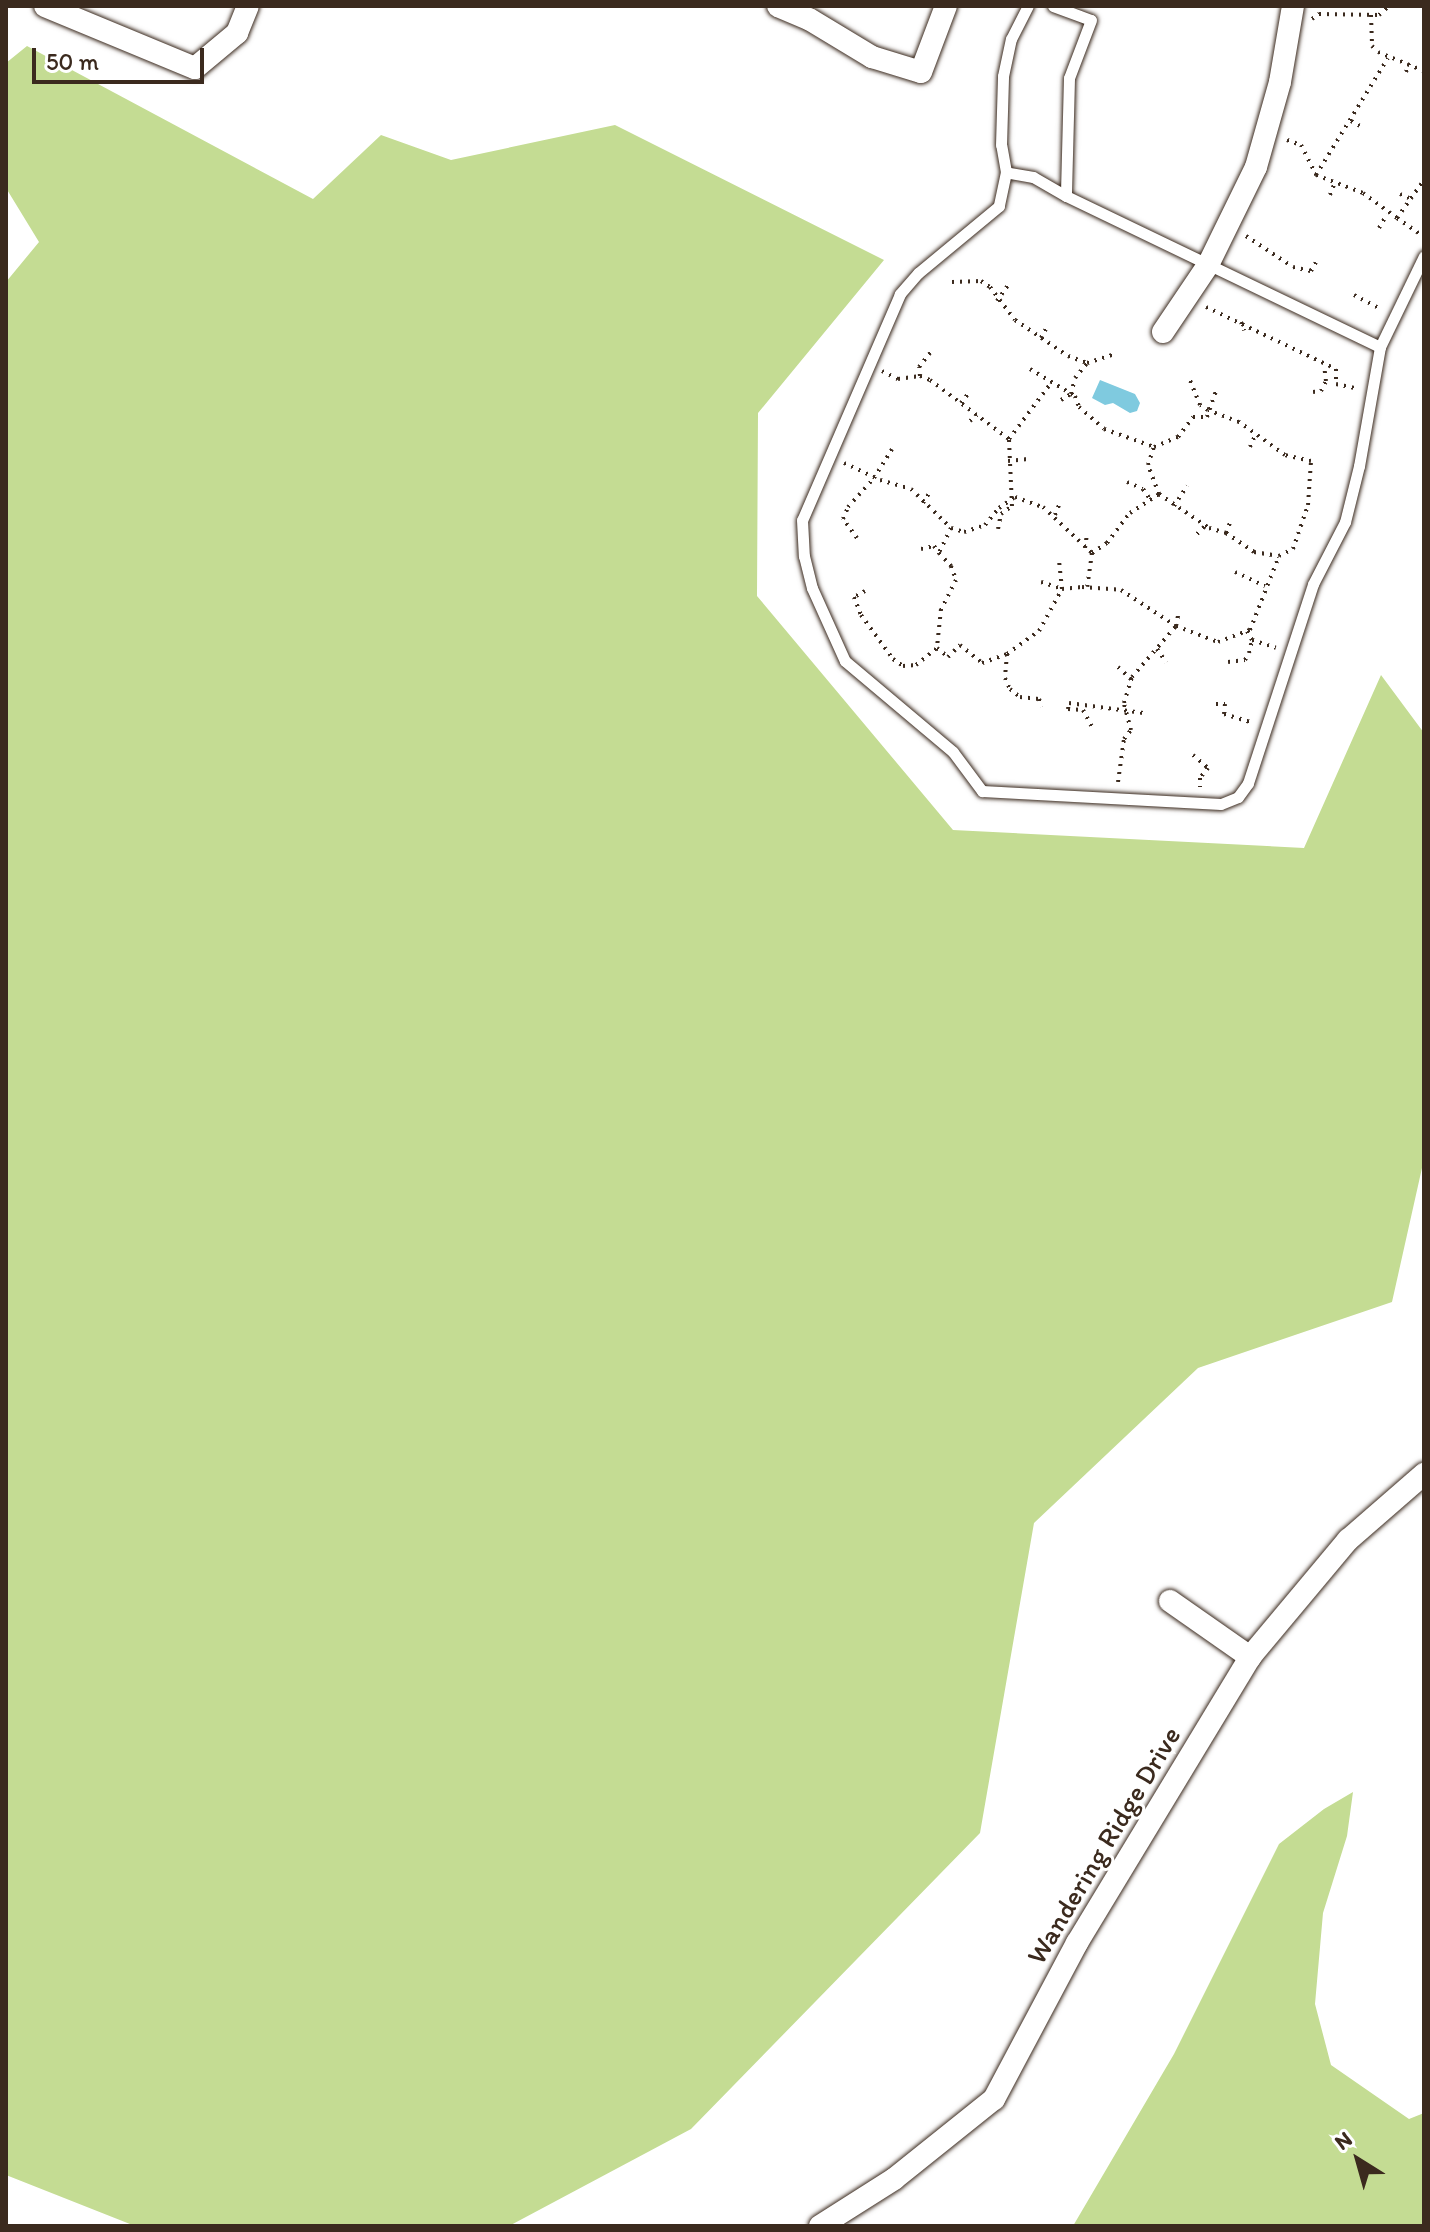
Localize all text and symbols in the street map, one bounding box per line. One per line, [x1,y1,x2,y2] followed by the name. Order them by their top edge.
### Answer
[36,32,208,82] scale bar
[46,47,99,76] text: 50 m
[1018,1720,1188,1970] street label: Wandering Ridge Drive
[1318,2120,1398,2200] north arrow
[1329,2125,1357,2156] text: N

